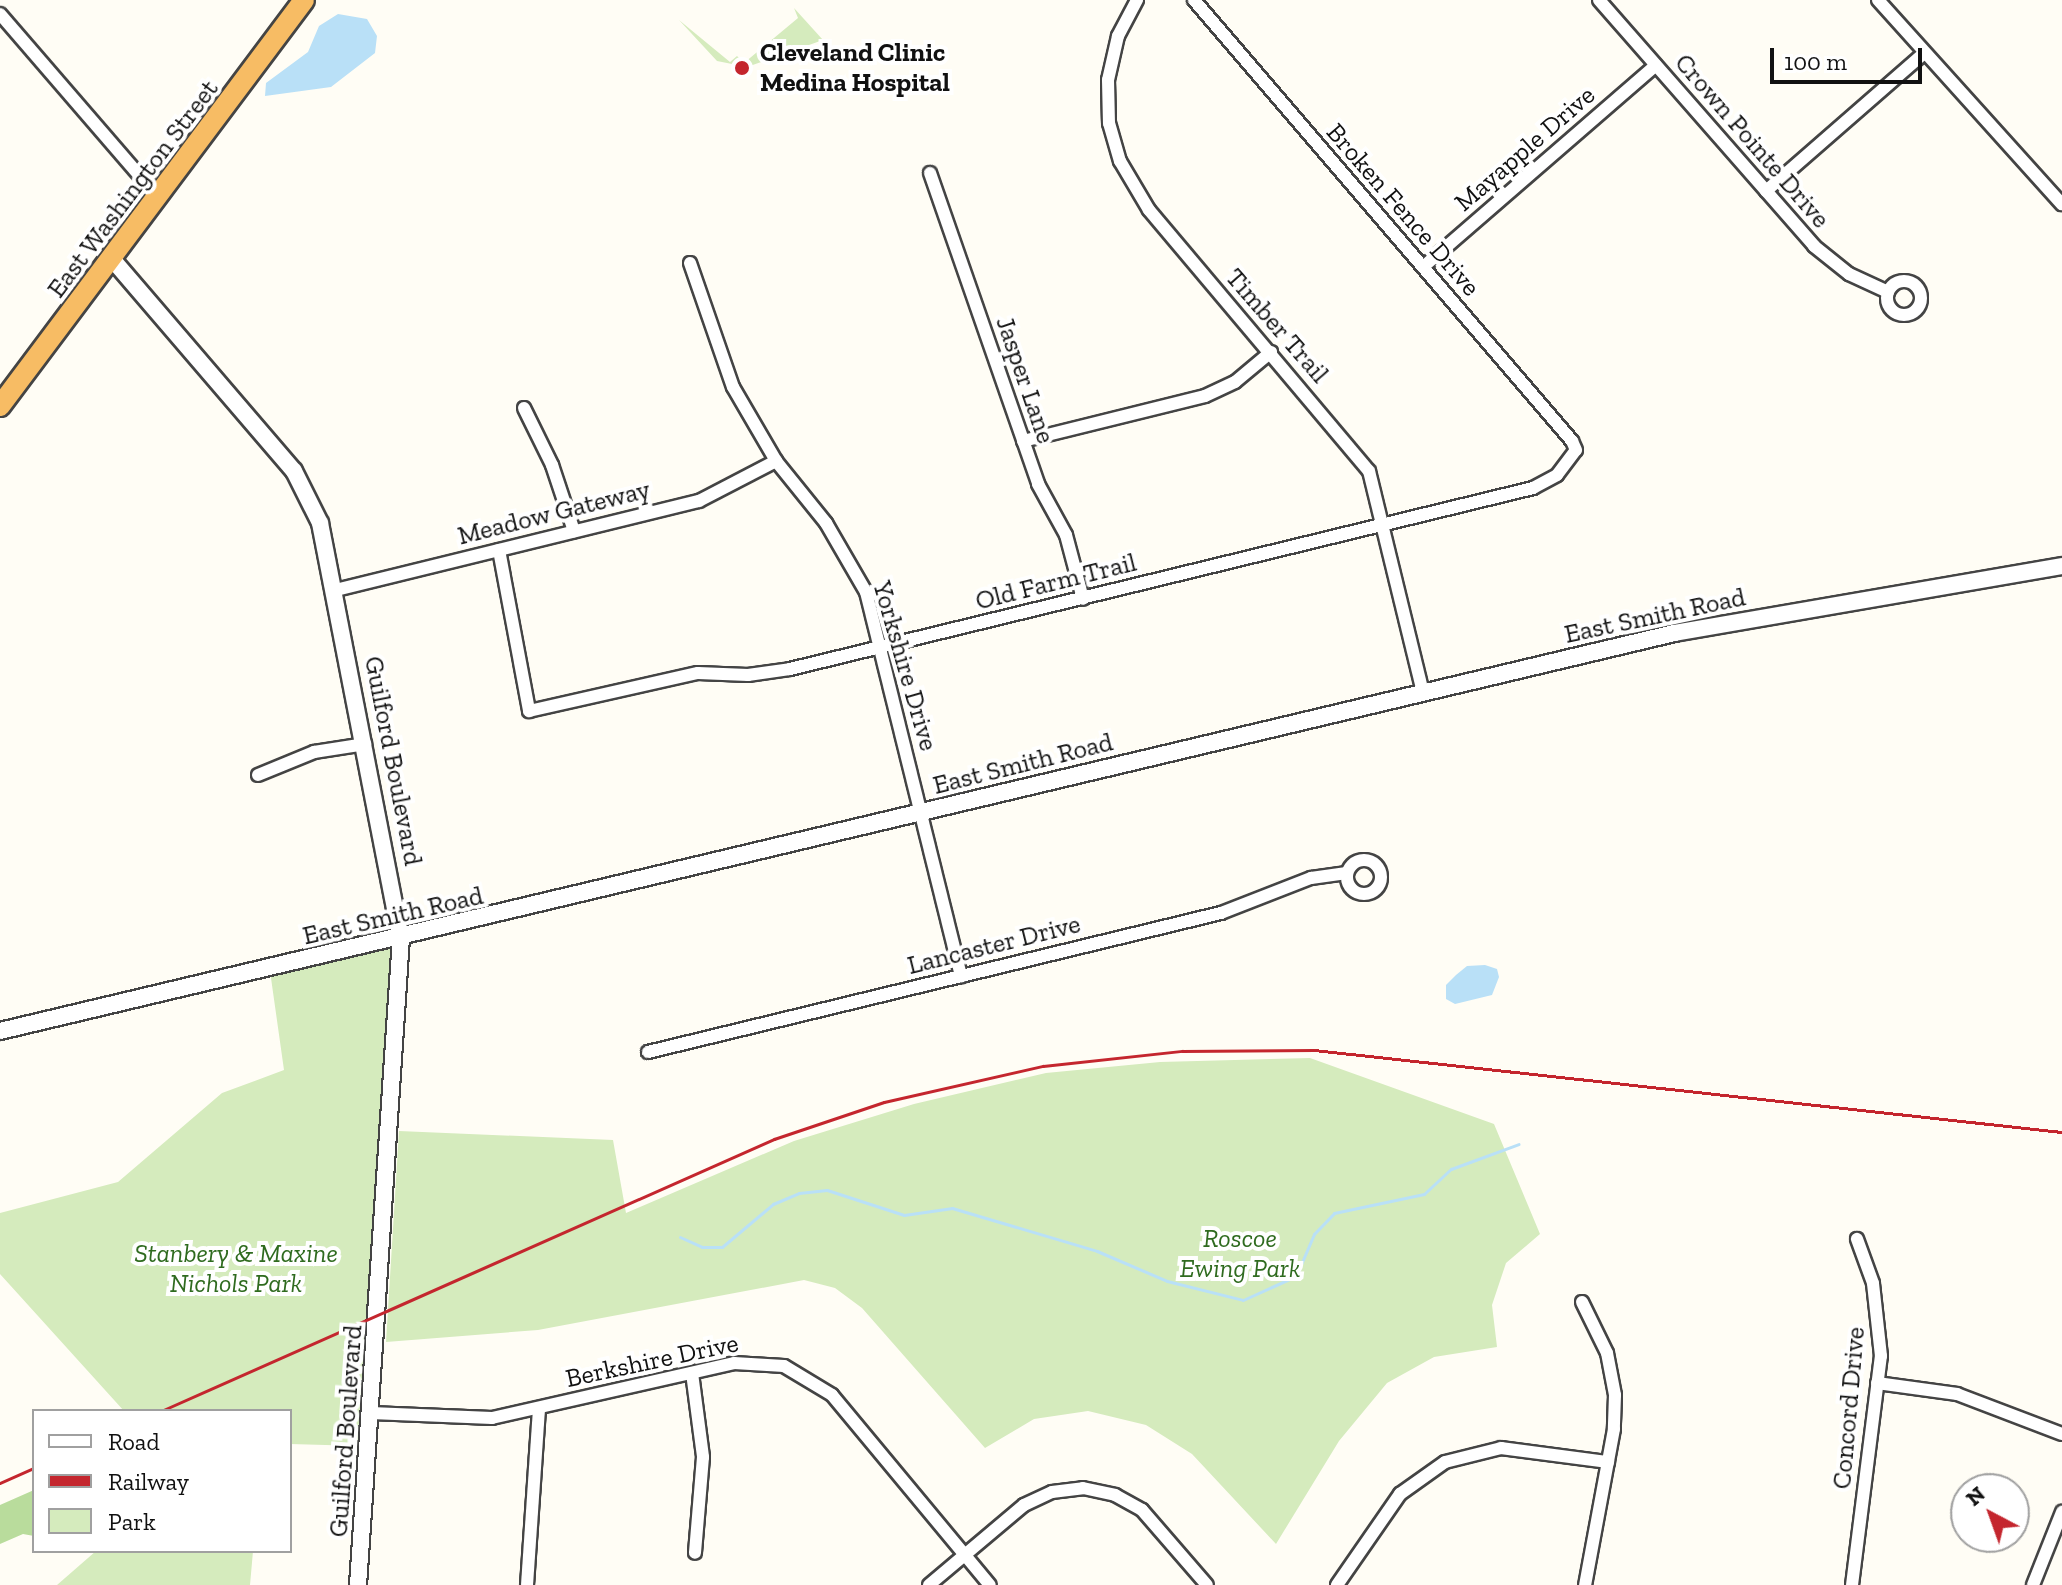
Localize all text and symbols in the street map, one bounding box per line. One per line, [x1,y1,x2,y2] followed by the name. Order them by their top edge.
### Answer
[1774,32,1926,82] scale bar
[760,37,950,98] place label: Cleveland Clinic Medina Hospital
[1784,47,1847,76] text: 100 m
[1668,48,1836,234] street label: Crown Pointe Drive
[731,57,753,79] marker: Cleveland Clinic Medina Hospital
[41,74,225,304] street label: East Washington Street
[1449,80,1601,218] street label: Mayapple Drive
[1320,117,1486,303] street label: Broken Fence Drive
[1219,262,1335,390] street label: Timber Trail
[989,312,1061,448] street label: Jasper Lane
[454,474,654,552] street label: Meadow Gateway
[972,547,1140,617] street label: Old Farm Trail
[866,578,944,754] street label: Yorkshire Drive
[1562,582,1748,650] street label: East Smith Road
[357,654,429,868] street label: Guilford Boulevard
[930,727,1116,801] street label: East Smith Road
[300,880,486,952] street label: East Smith Road
[904,908,1084,982] street label: Lancaster Drive
[1180,1223,1300,1284] park label: Roscoe Ewing Park
[134,1238,338,1300] park label: Stanbery & Maxine Nichols Park
[323,1324,369,1538] street label: Guilford Boulevard
[1826,1326,1872,1490] street label: Concord Drive
[563,1327,741,1395] street label: Berkshire Drive
[32,1409,292,1553] legend
[108,1427,160,1456] text: Road
[108,1467,189,1496] text: Railway
[1950,1473,2030,1553] north arrow
[1960,1480,1990,1512] text: N
[108,1507,156,1536] text: Park

